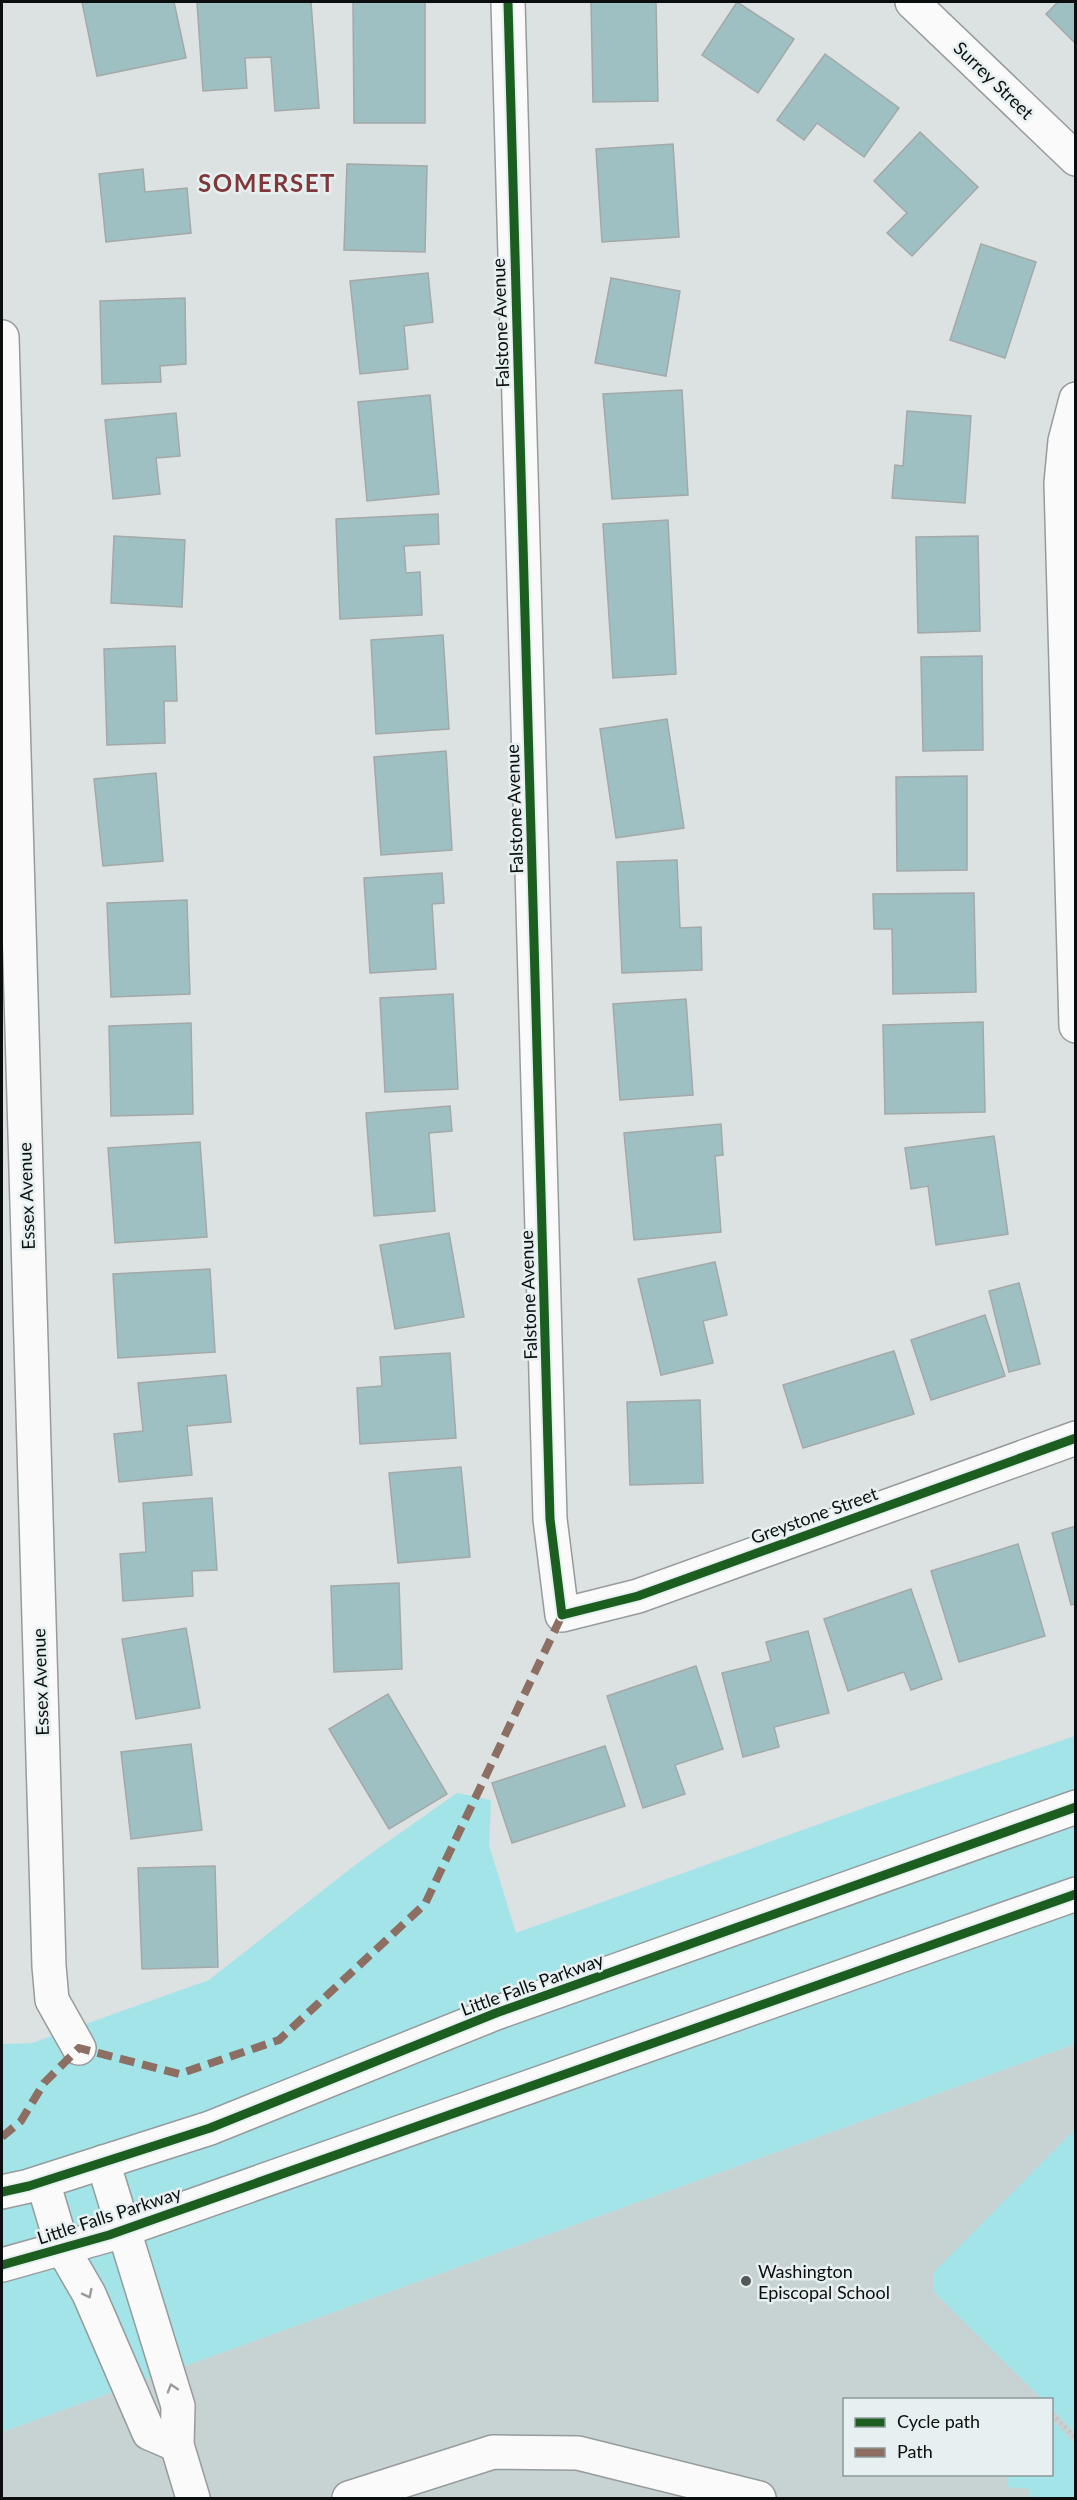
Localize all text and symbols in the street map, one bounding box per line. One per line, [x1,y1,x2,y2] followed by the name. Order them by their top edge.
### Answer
[950,36,1039,124] street label: Surrey Street
[198,168,336,197] district label: SOMERSET
[487,258,513,388] street label: Falstone Avenue
[501,744,527,874] street label: Falstone Avenue
[13,1142,39,1250] street label: Essex Avenue
[515,1230,541,1360] street label: Falstone Avenue
[747,1482,881,1548] street label: Greystone Street
[27,1628,53,1736] street label: Essex Avenue
[458,1948,607,2020] street label: Little Falls Parkway
[34,2181,184,2249] street label: Little Falls Parkway
[758,2260,890,2303] place label: Washington Episcopal School
[739,2274,753,2288] marker: Washington Episcopal School
[81,2288,92,2298] one-way arrow
[167,2383,180,2394] one-way arrow
[843,2398,1053,2476] legend
[897,2410,980,2432] text: Cycle path
[897,2440,933,2462] text: Path

